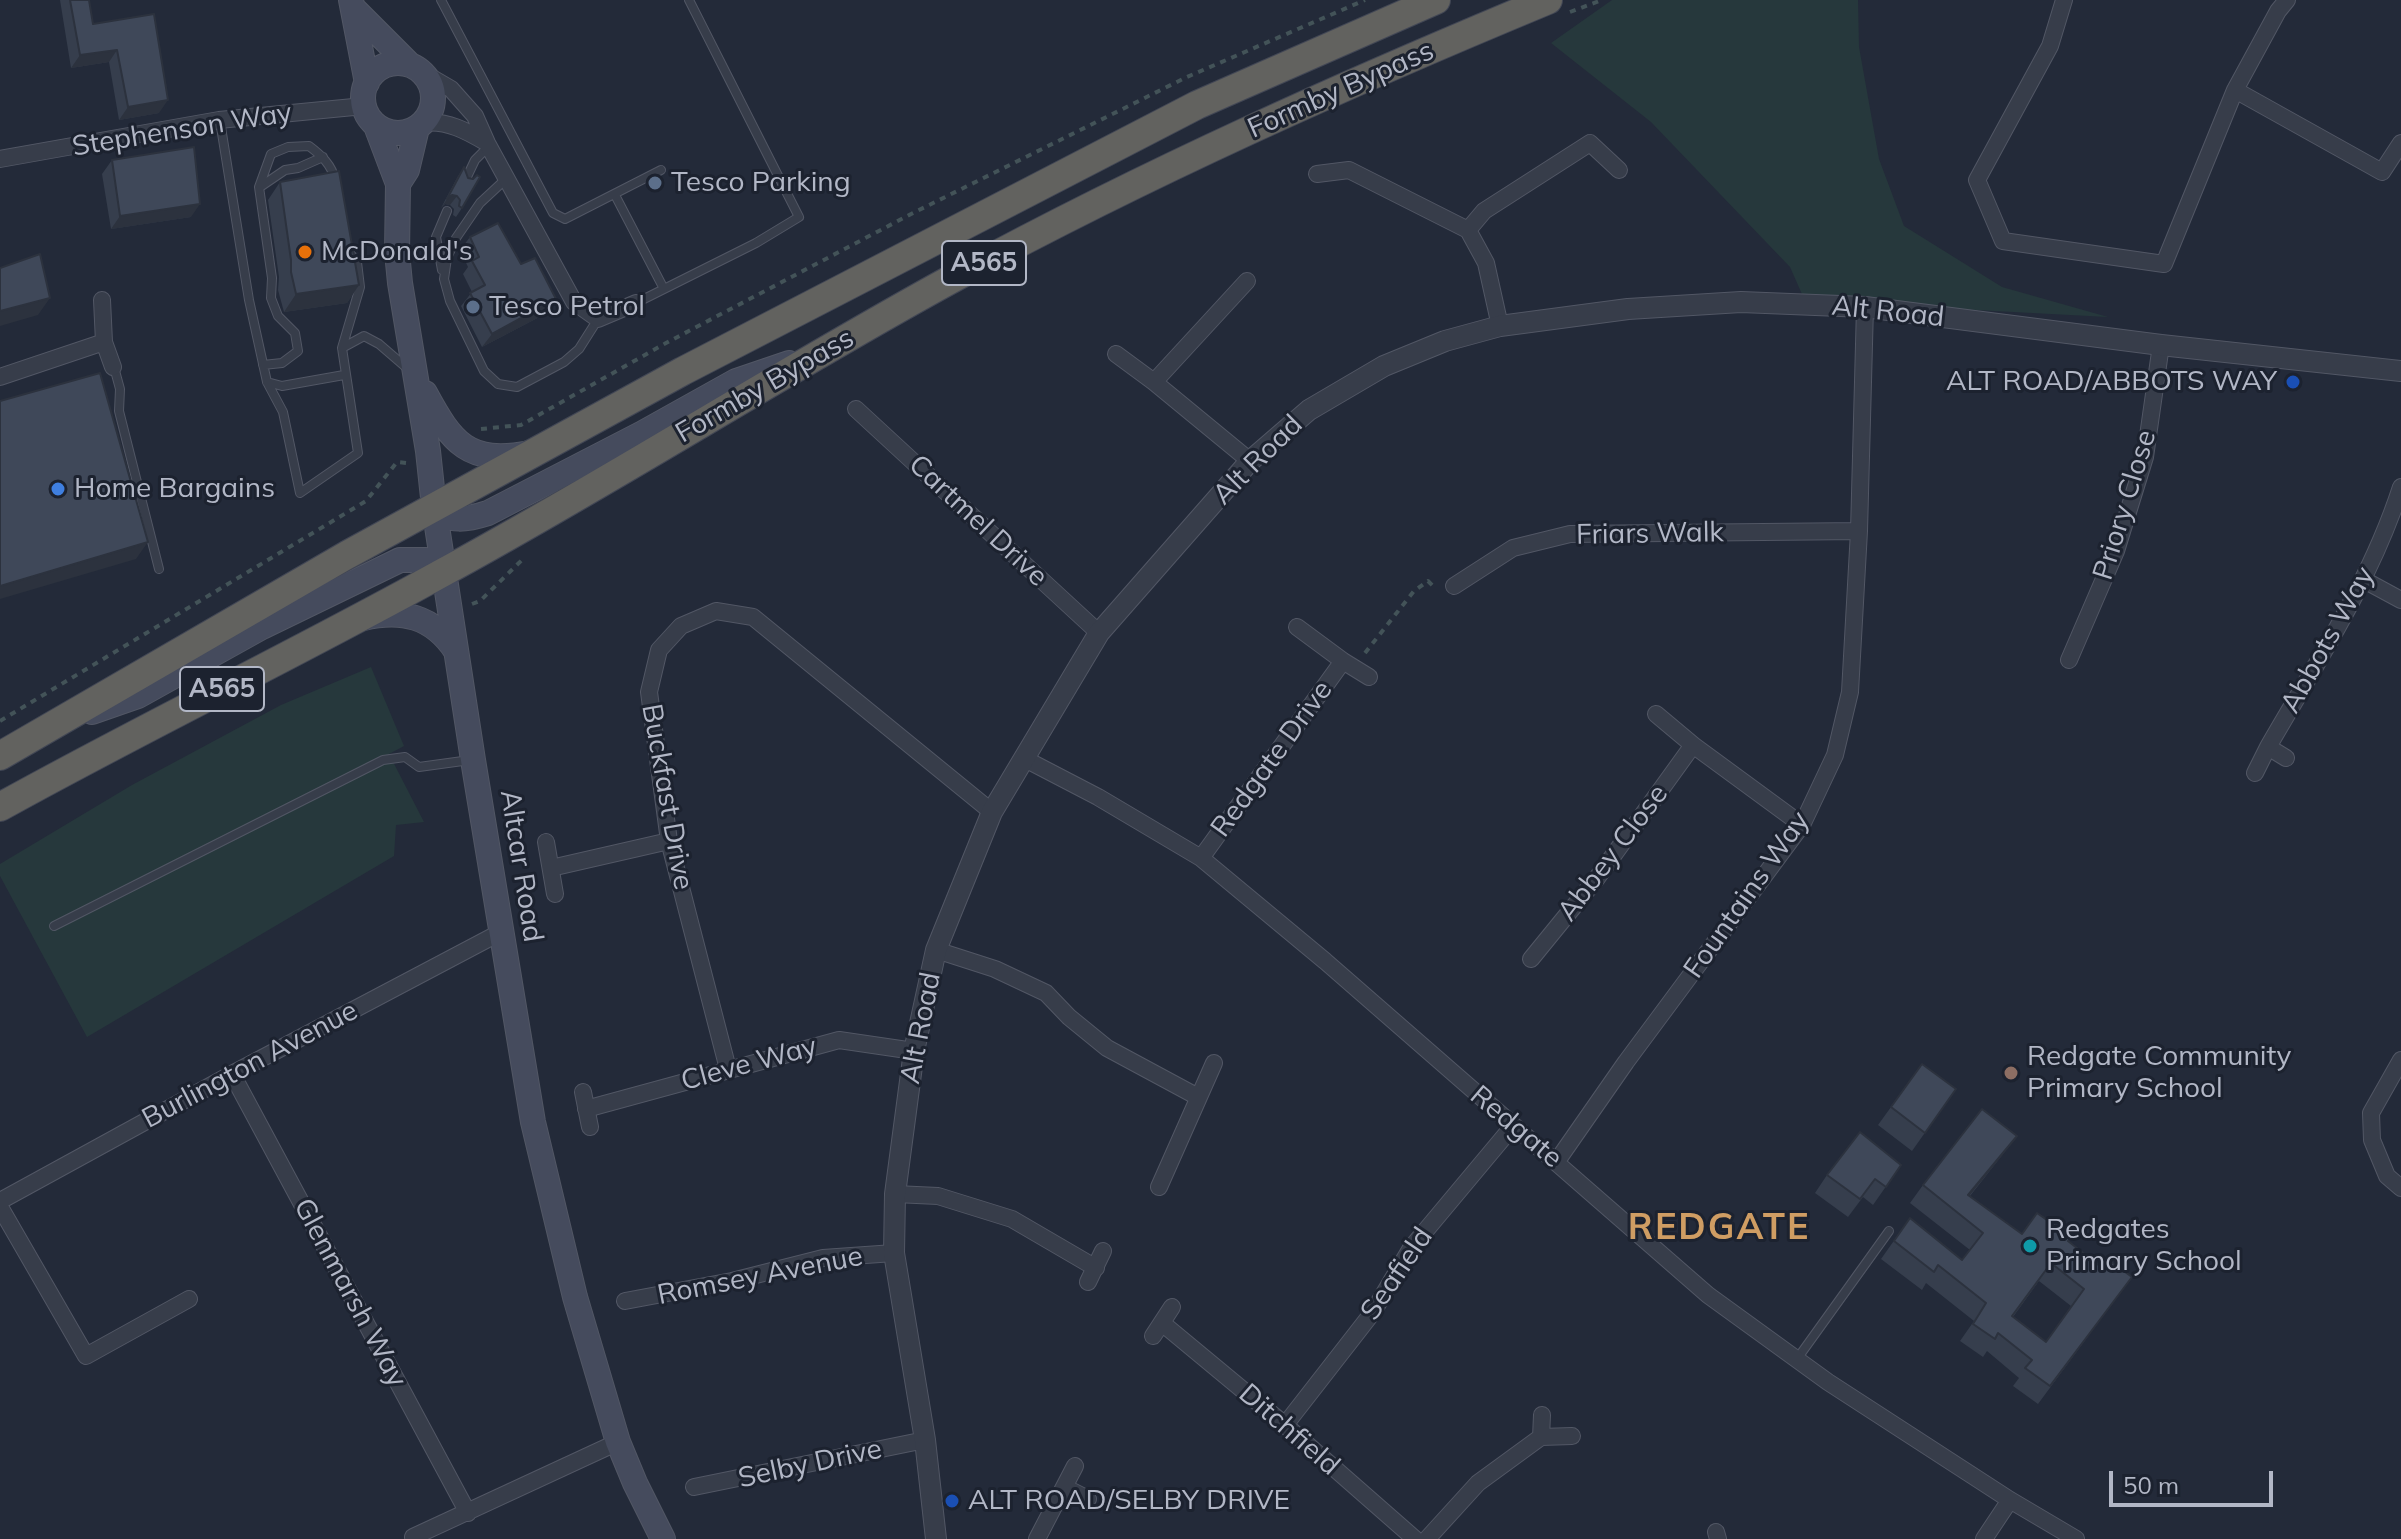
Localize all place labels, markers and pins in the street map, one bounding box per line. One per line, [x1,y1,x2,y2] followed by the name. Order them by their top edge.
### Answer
[671,166,851,200] place label: Tesco Parking
[646,174,664,192] marker: Tesco Parking
[321,235,473,269] place label: McDonald's
[296,243,314,261] marker: McDonald's
[489,290,645,324] place label: Tesco Petrol
[464,298,482,316] marker: Tesco Petrol
[1946,365,2277,399] place label: ALT ROAD/ABBOTS WAY
[2284,373,2302,391] marker: ALT ROAD/ABBOTS WAY
[74,472,275,506] place label: Home Bargains
[49,480,67,498] marker: Home Bargains
[2027,1040,2291,1106] place label: Redgate Community Primary School
[2002,1064,2020,1082] marker: Redgate Community Primary School
[2046,1213,2242,1279] place label: Redgates Primary School
[2021,1237,2039,1255] marker: Redgates Primary School
[968,1484,1290,1518] place label: ALT ROAD/SELBY DRIVE
[943,1492,961,1510] marker: ALT ROAD/SELBY DRIVE

